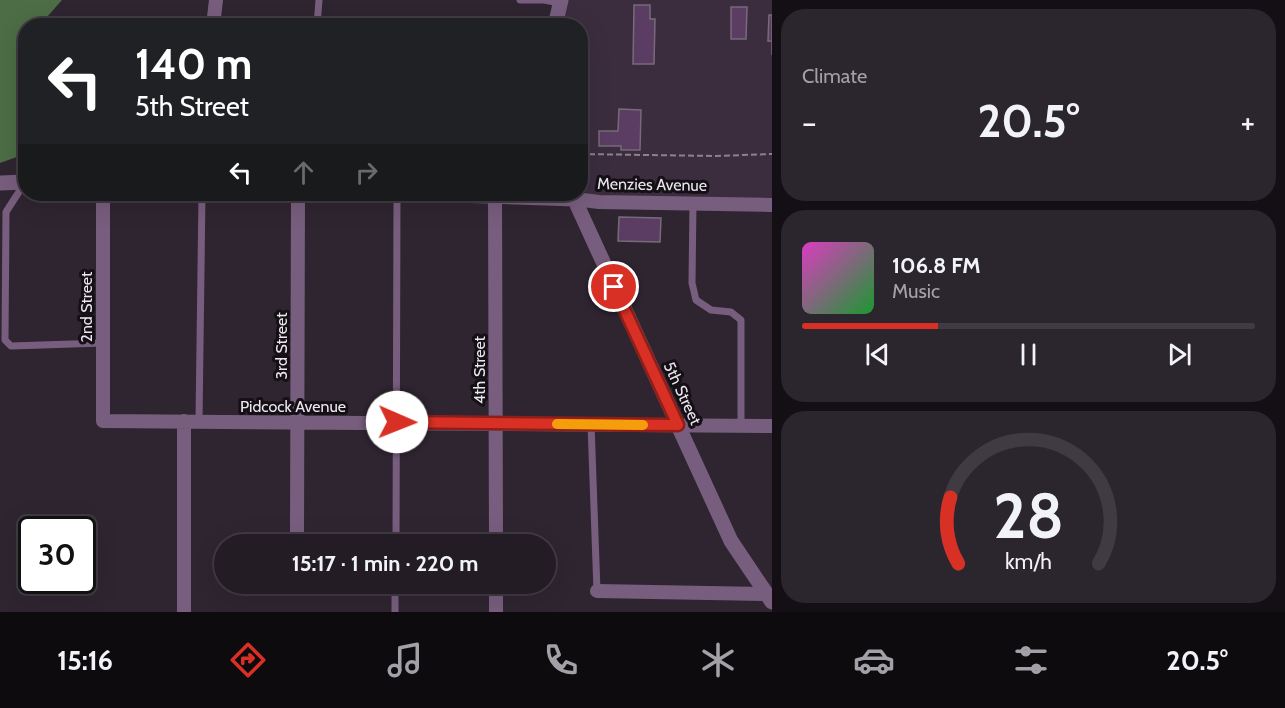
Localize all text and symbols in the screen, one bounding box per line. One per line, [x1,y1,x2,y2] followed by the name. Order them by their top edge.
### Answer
[135,38,252,90] text: 140 m
[36,42,114,120] icon: left
[802,64,867,88] text: Climate
[135,90,249,123] text: 5th Street
[977,94,1080,148] text: 20.5°
[802,102,817,142] text: −
[1240,102,1255,142] text: +
[224,156,257,189] icon: left
[287,156,320,189] icon: ahead
[350,156,383,189] icon: right
[597,174,707,195] street label: Menzies Avenue
[892,252,981,279] text: 106.8 FM
[588,261,639,312] pin
[597,270,630,303] icon: arrive
[77,271,96,342] street label: 2nd Street
[892,279,940,303] text: Music
[272,312,291,380] street label: 3rd Street
[470,335,489,404] street label: 4th Street
[861,338,894,371] icon: previous
[1012,338,1045,371] icon: pause
[1163,338,1196,371] icon: next
[660,359,706,428] street label: 5th Street
[365,390,429,454] position arrow
[240,397,346,416] street label: Pidcock Avenue
[993,478,1064,554] text: 28
[18,516,96,594] speed limit sign: 30
[1005,548,1052,574] text: km/h
[292,550,478,577] text: 15:17 · 1 min · 220 m
[227,639,269,681] icon: directions
[384,639,426,681] icon: music
[540,639,582,681] icon: phone
[697,639,739,681] icon: climate
[853,639,895,681] icon: car
[1010,639,1052,681] icon: filters
[57,644,113,677] text: 15:16
[1166,644,1228,677] text: 20.5°

